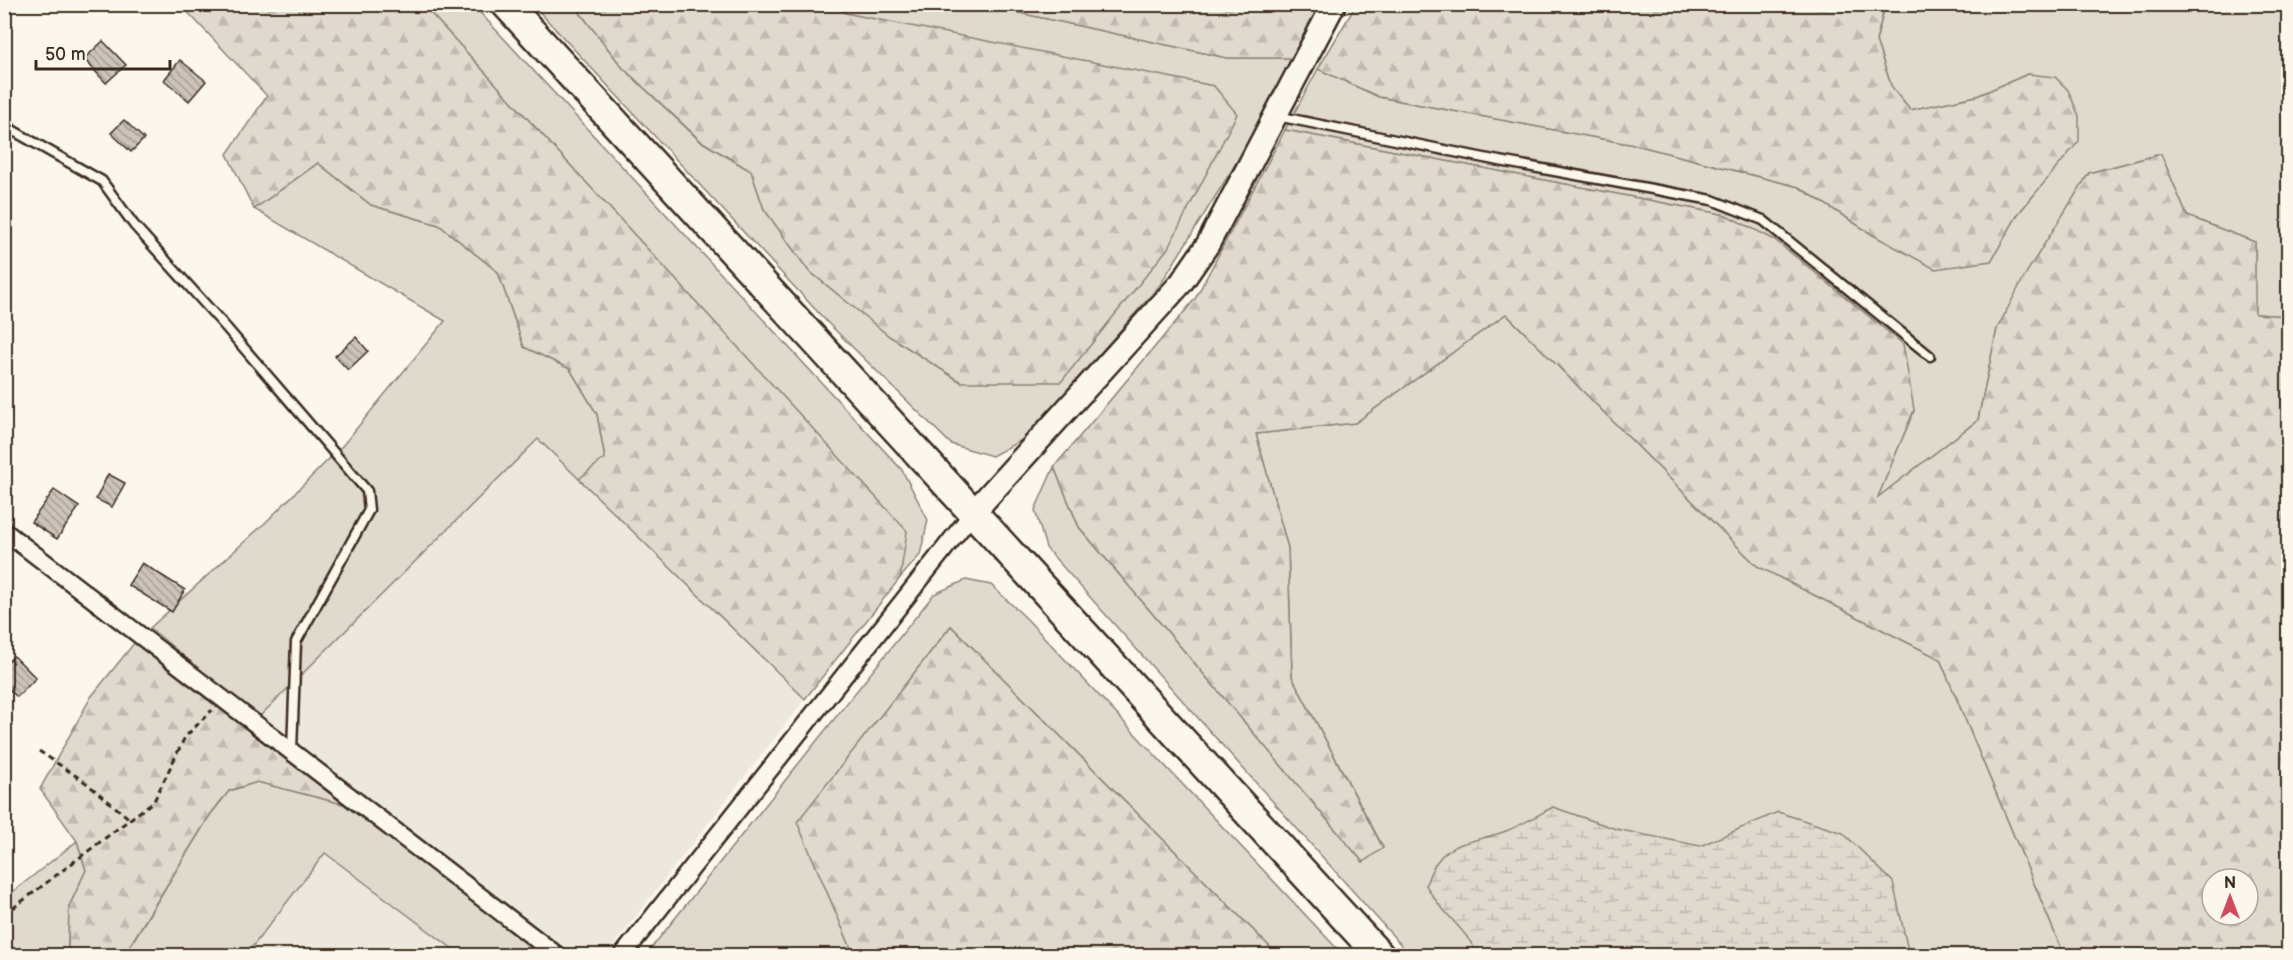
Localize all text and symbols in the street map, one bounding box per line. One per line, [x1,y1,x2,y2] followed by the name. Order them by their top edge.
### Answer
[36,33,170,71] scale bar
[45,44,86,65] text: 50 m
[2200,867,2260,927] north arrow
[2224,874,2236,893] text: N

